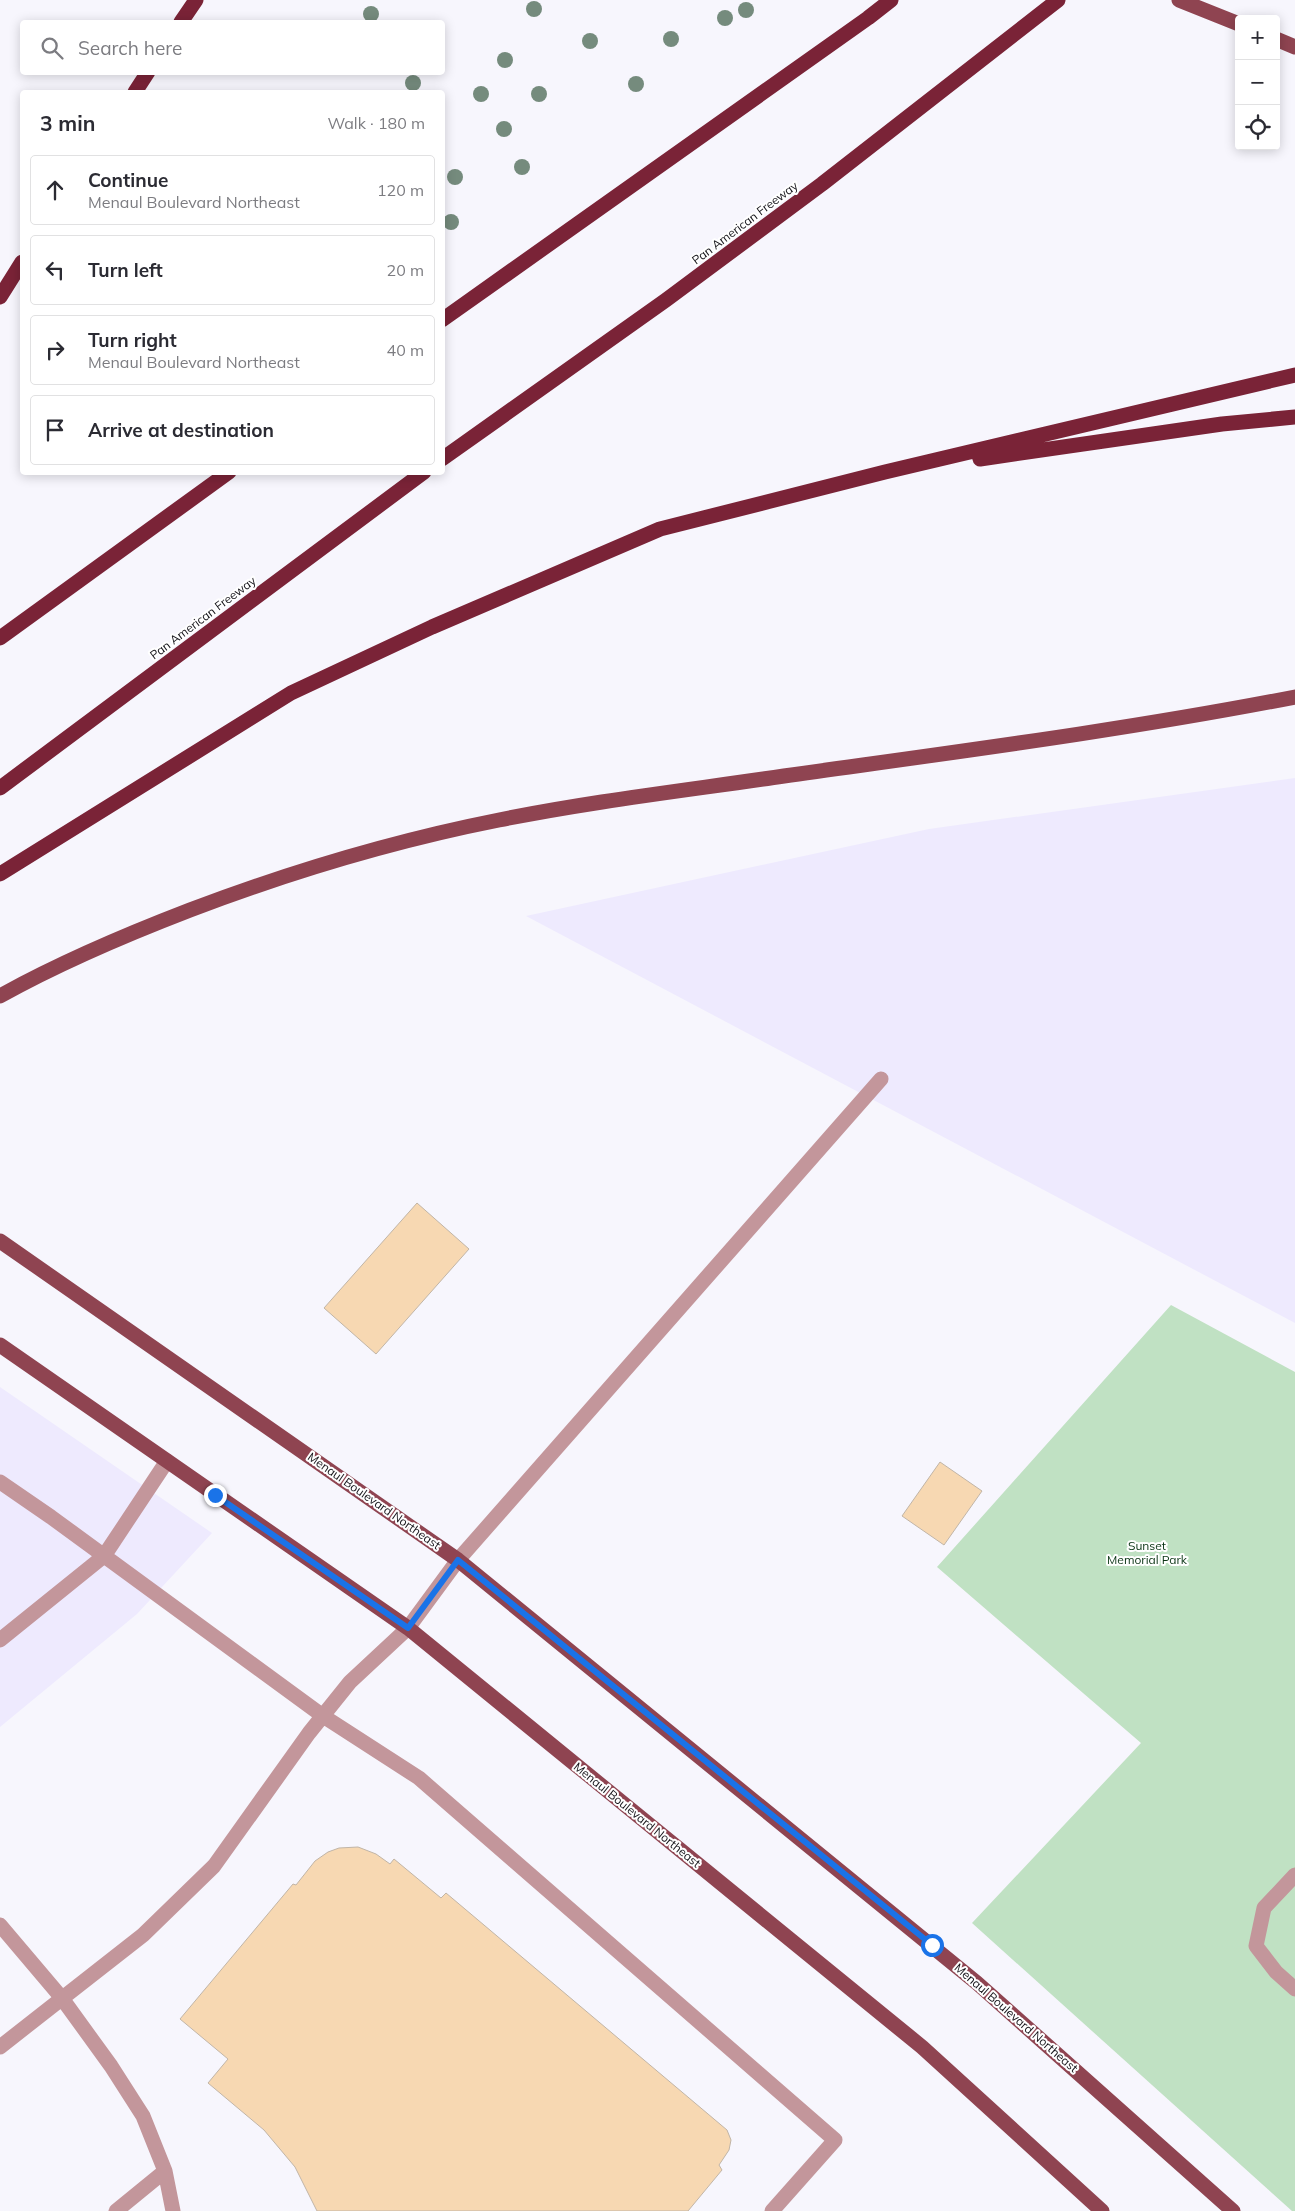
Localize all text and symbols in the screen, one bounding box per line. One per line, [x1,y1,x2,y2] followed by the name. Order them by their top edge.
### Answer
[1235,15,1280,150] map controls
[1235,15,1280,60] button: +
[20,20,445,75] search box
[38,34,66,62] icon: search
[78,36,182,60] text: Search here
[1235,60,1280,105] button: −
[1235,105,1280,150] button: locate
[40,110,95,136] text: 3 min
[327,113,425,133] text: Walk · 180 m
[88,168,168,192] text: Continue
[41,176,69,204] icon: ahead
[689,177,801,267] street label: Pan American Freeway
[377,180,424,200] text: 120 m
[88,192,300,212] text: Menaul Boulevard Northeast
[41,256,69,284] icon: left
[88,258,163,282] text: Turn left
[387,260,424,280] text: 20 m
[88,328,177,352] text: Turn right
[41,336,69,364] icon: right
[387,340,424,360] text: 40 m
[88,352,300,372] text: Menaul Boulevard Northeast
[41,416,69,444] icon: arrive
[88,418,274,442] text: Arrive at destination
[147,572,259,662] street label: Pan American Freeway
[305,1449,444,1552] street label: Menaul Boulevard Northeast
[204,1484,227,1507] route end
[1107,1538,1188,1567] park label: Sunset Memorial Park
[571,1759,704,1870] street label: Menaul Boulevard Northeast
[921,1934,944,1957] route start
[951,1960,1081,2075] street label: Menaul Boulevard Northeast

